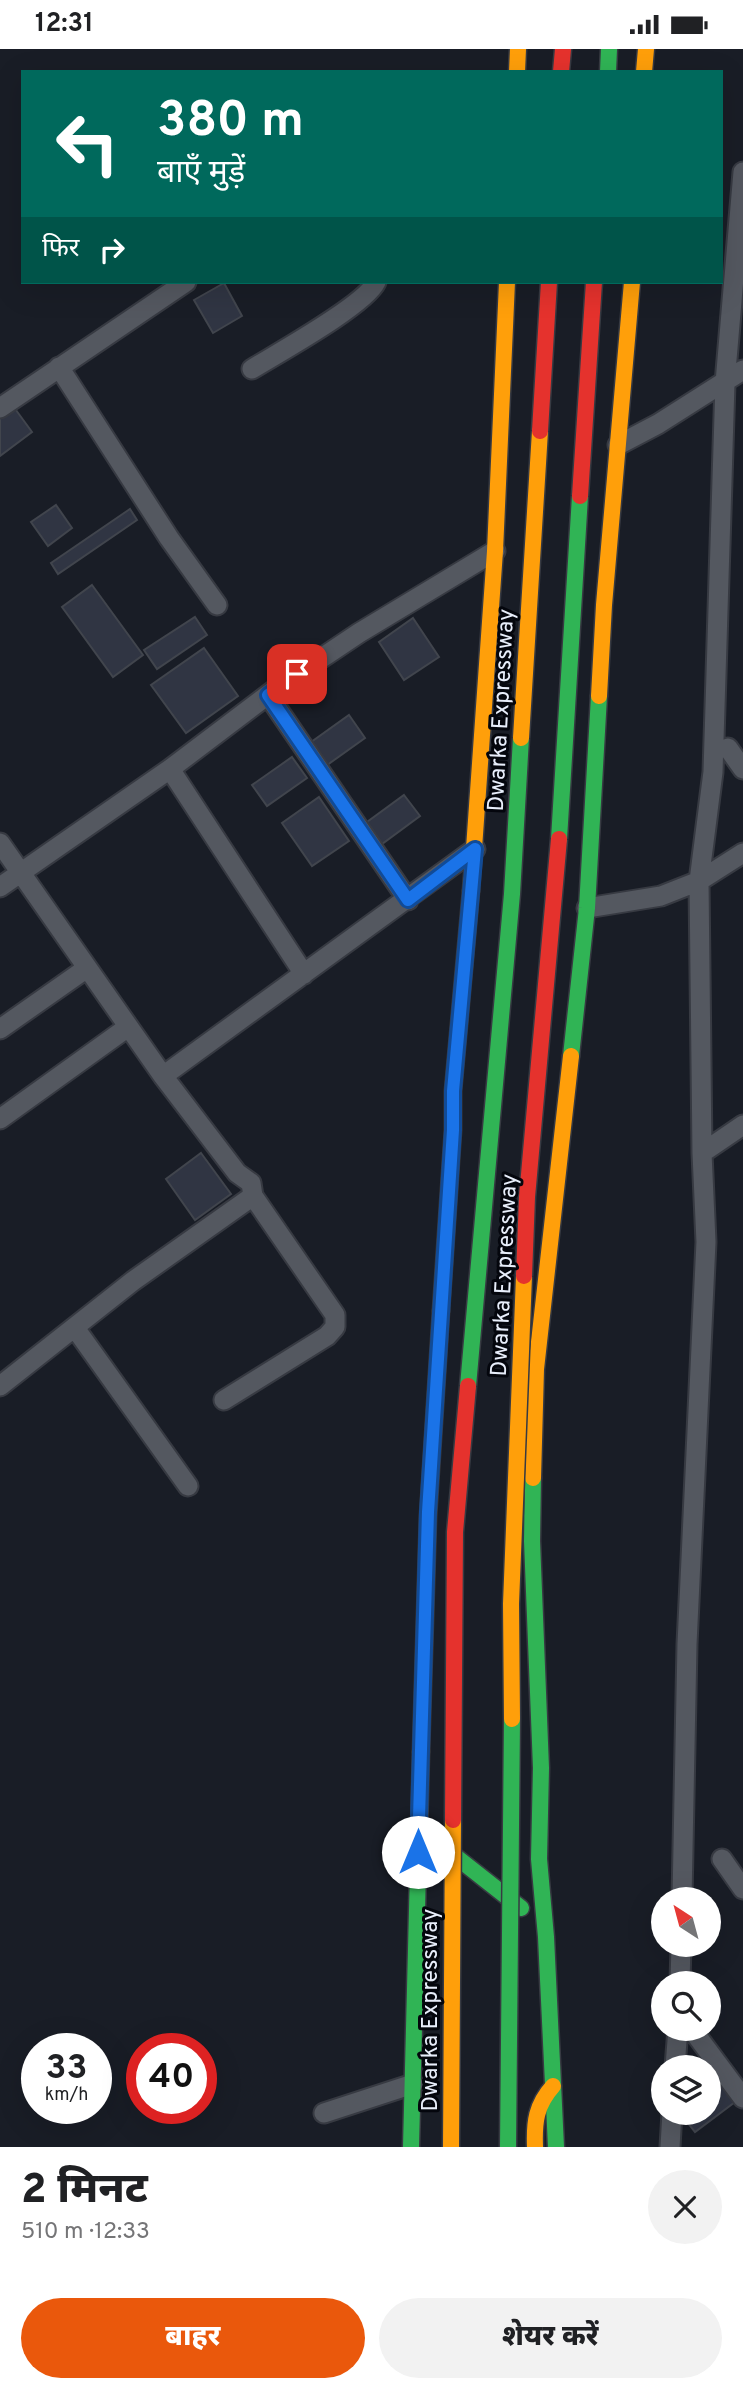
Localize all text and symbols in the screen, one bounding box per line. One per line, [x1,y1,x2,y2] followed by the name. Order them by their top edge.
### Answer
[35,8,94,41] text: 12:31
[157,92,304,154] text: 380 m
[42,98,133,189] icon: left
[157,154,245,194] text: बाएँ मुड़ें
[93,231,131,269] icon: right
[42,233,79,266] text: फिर
[483,608,522,812] street label: Dwarka Expressway
[267,644,327,704] pin
[278,655,316,693] icon: arrive
[486,1173,525,1377] street label: Dwarka Expressway
[381,1815,455,1889] position arrow
[651,1887,721,1957] north arrow
[651,1887,721,2125] map controls
[417,1908,446,2112] street label: Dwarka Expressway
[651,1971,721,2041] button: search
[126,2033,217,2124] speed limit sign: 40
[46,2047,87,2091] text: 33
[651,2055,721,2125] button: layers
[45,2084,88,2107] text: km/h
[21,2165,148,2218] text: 2 मिनट
[648,2170,722,2244] button: close
[21,2218,150,2247] text: 510 m · 12:33
[21,2298,365,2378] button: बाहर
[379,2298,722,2378] button: शेयर करें

